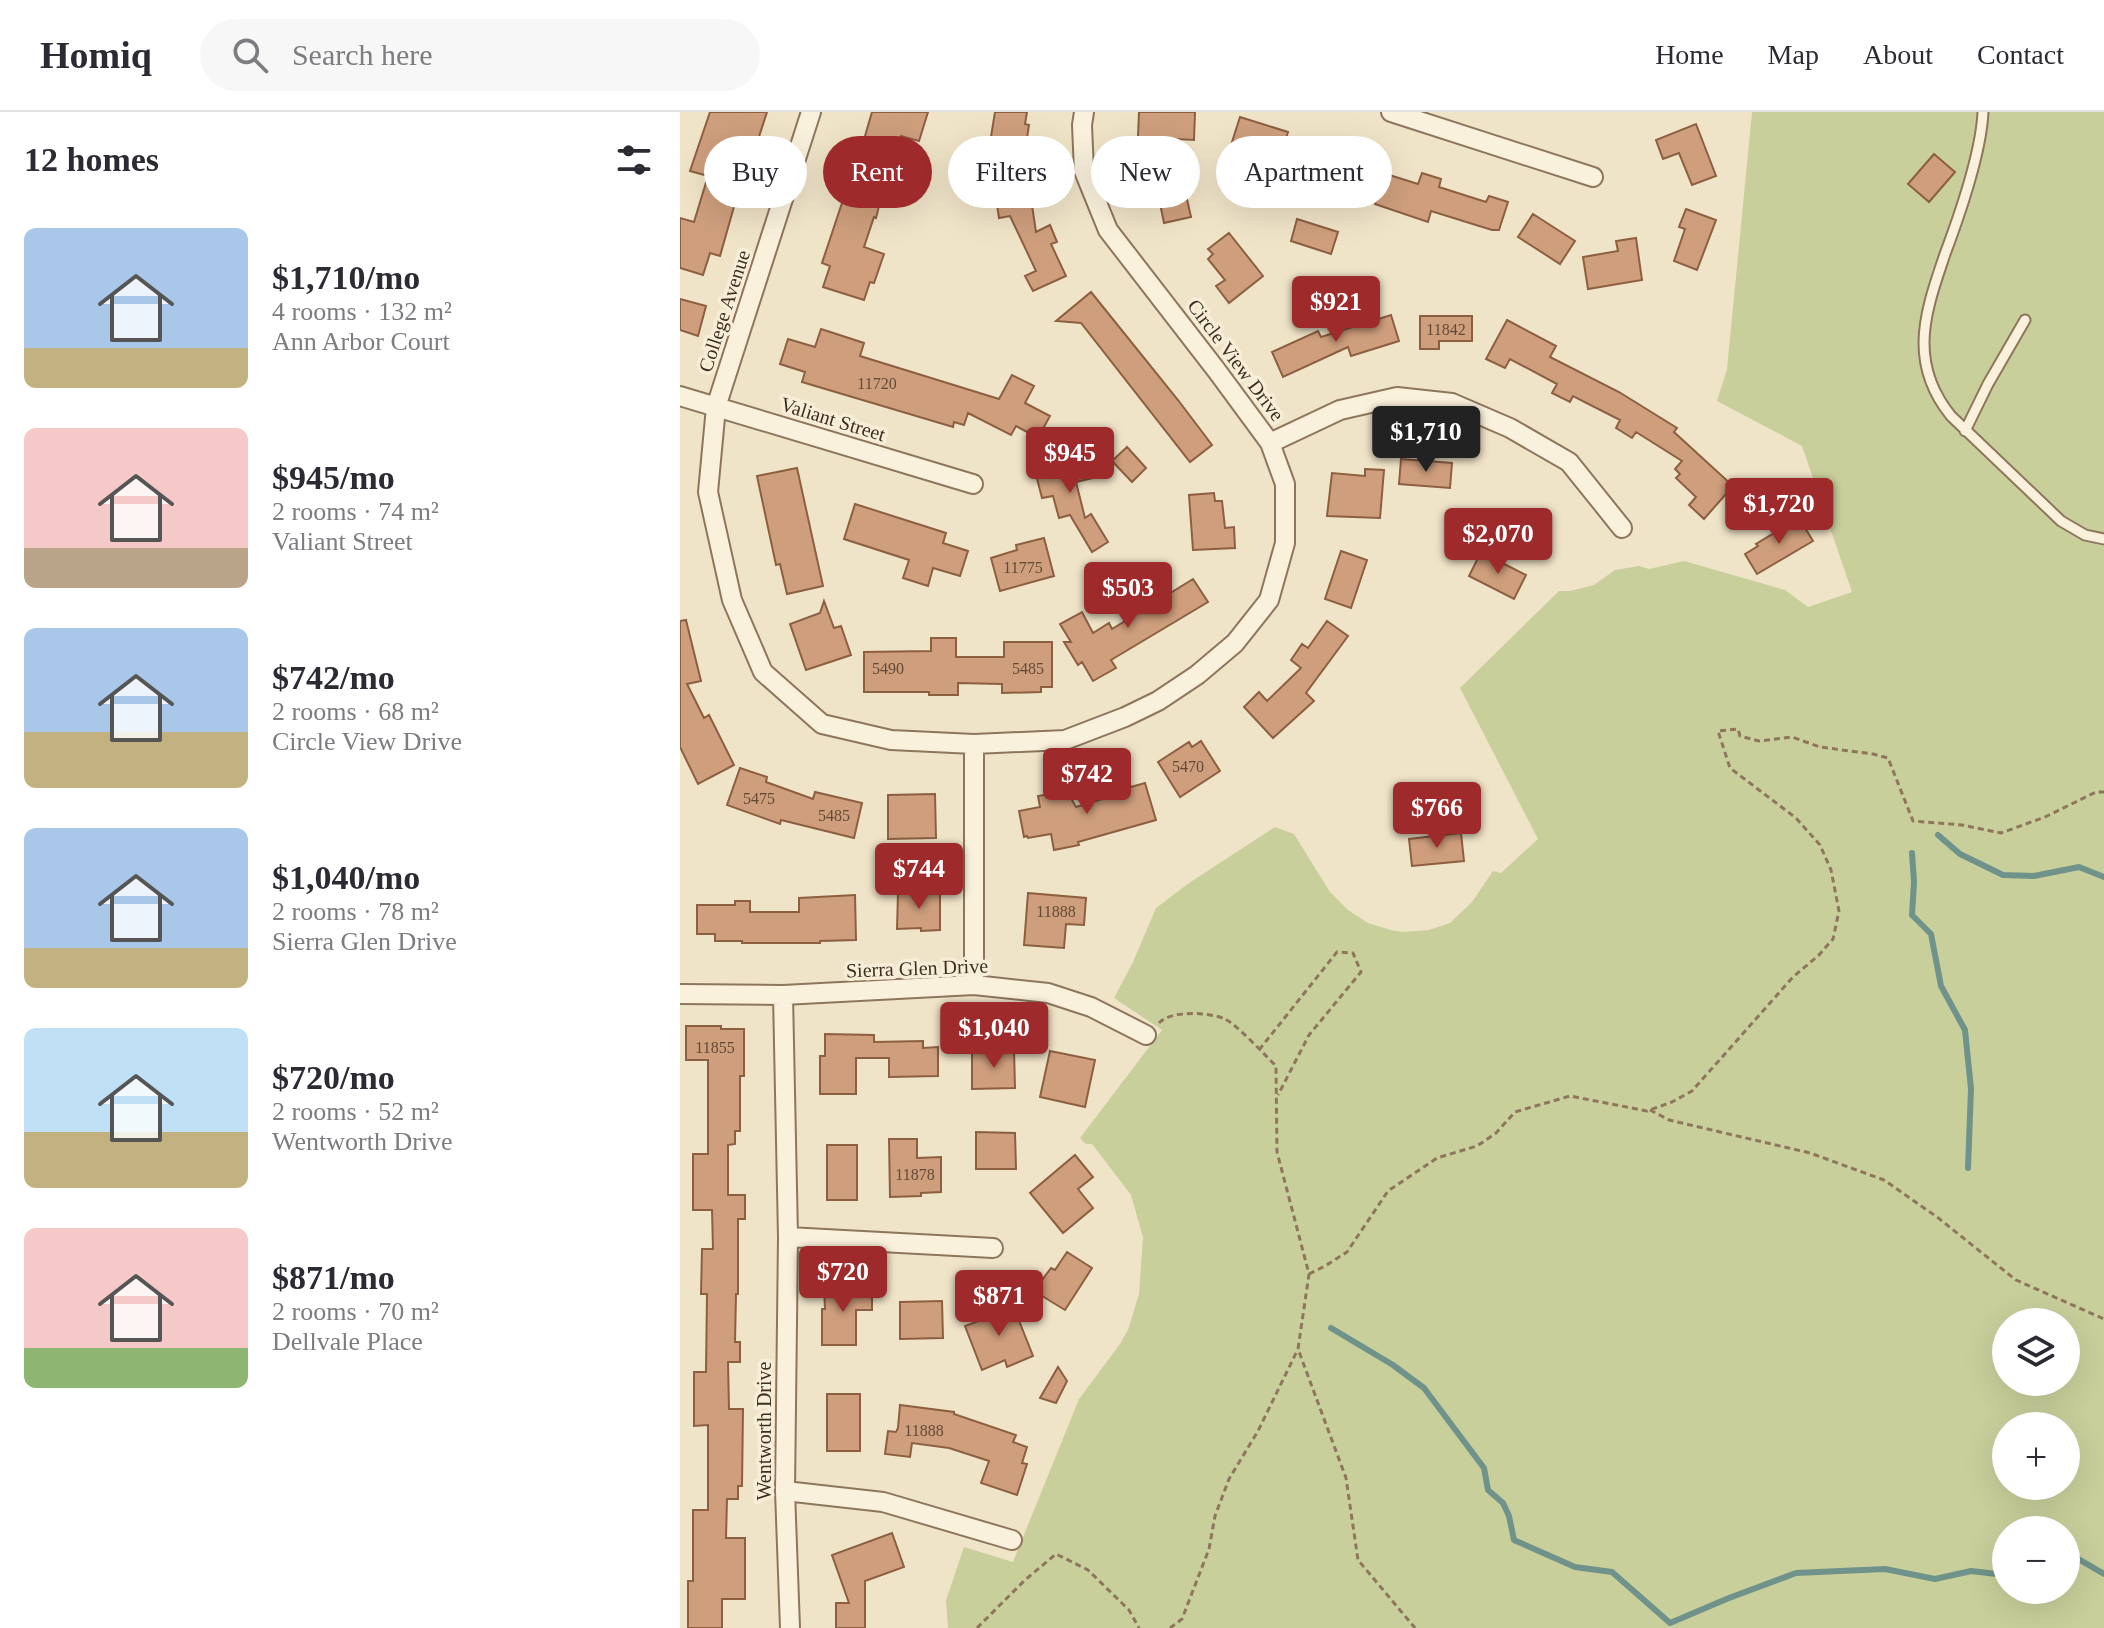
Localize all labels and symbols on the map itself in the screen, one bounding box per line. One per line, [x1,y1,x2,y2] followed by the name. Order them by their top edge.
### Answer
[694,247,755,375] street label: College Avenue
[1289,276,1383,344] pin: $921
[1183,295,1289,425] street label: Circle View Drive
[1426,321,1466,338] house number: 11842
[857,375,897,392] house number: 11720
[778,393,888,445] street label: Valiant Street
[1361,406,1491,474] pin: $1,710
[1023,427,1117,495] pin: $945
[1714,478,1844,546] pin: $1,720
[1433,508,1563,576] pin: $2,070
[1003,559,1043,576] house number: 11775
[1081,562,1175,630] pin: $503
[872,660,904,677] house number: 5490
[1012,660,1044,677] house number: 5485
[1040,748,1134,816] pin: $742
[1172,758,1204,775] house number: 5470
[1390,782,1484,850] pin: $766
[743,790,775,807] house number: 5475
[818,807,850,824] house number: 5485
[872,843,966,911] pin: $744
[1036,903,1076,920] house number: 11888
[846,955,989,981] street label: Sierra Glen Drive
[929,1002,1059,1070] pin: $1,040
[695,1039,735,1056] house number: 11855
[895,1166,935,1183] house number: 11878
[796,1246,890,1314] pin: $720
[952,1270,1046,1338] pin: $871
[753,1361,775,1500] street label: Wentworth Drive
[904,1422,944,1439] house number: 11888

